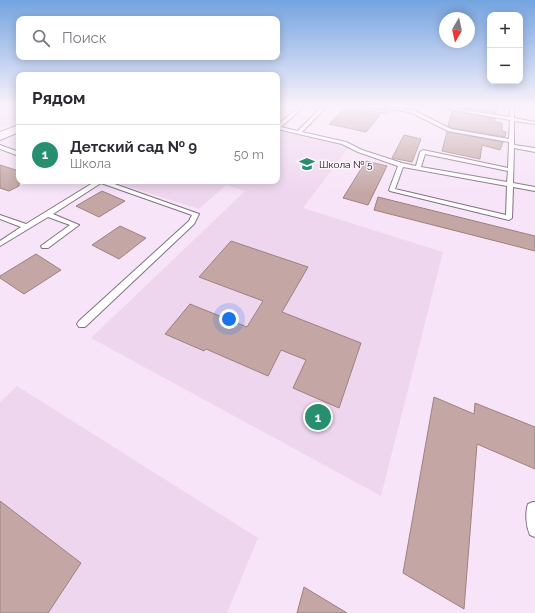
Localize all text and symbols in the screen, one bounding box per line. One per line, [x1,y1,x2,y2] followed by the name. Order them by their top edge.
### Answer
[439,12,475,48] north arrow
[487,12,523,84] map controls
[487,12,523,48] button: +
[16,16,280,60] search box
[30,27,52,49] icon: search
[62,29,107,47] text: Поиск
[487,48,523,84] button: −
[32,88,85,108] text: Рядом
[70,138,197,156] text: Детский сад № 9
[42,147,48,162] text: 1
[234,147,264,162] text: 50 m
[298,155,316,173] school or university icon: Школа № 5
[70,156,111,171] text: Школа
[319,159,373,170] place label: Школа № 5
[219,309,239,329] your location
[305,402,331,432] pin: 1

